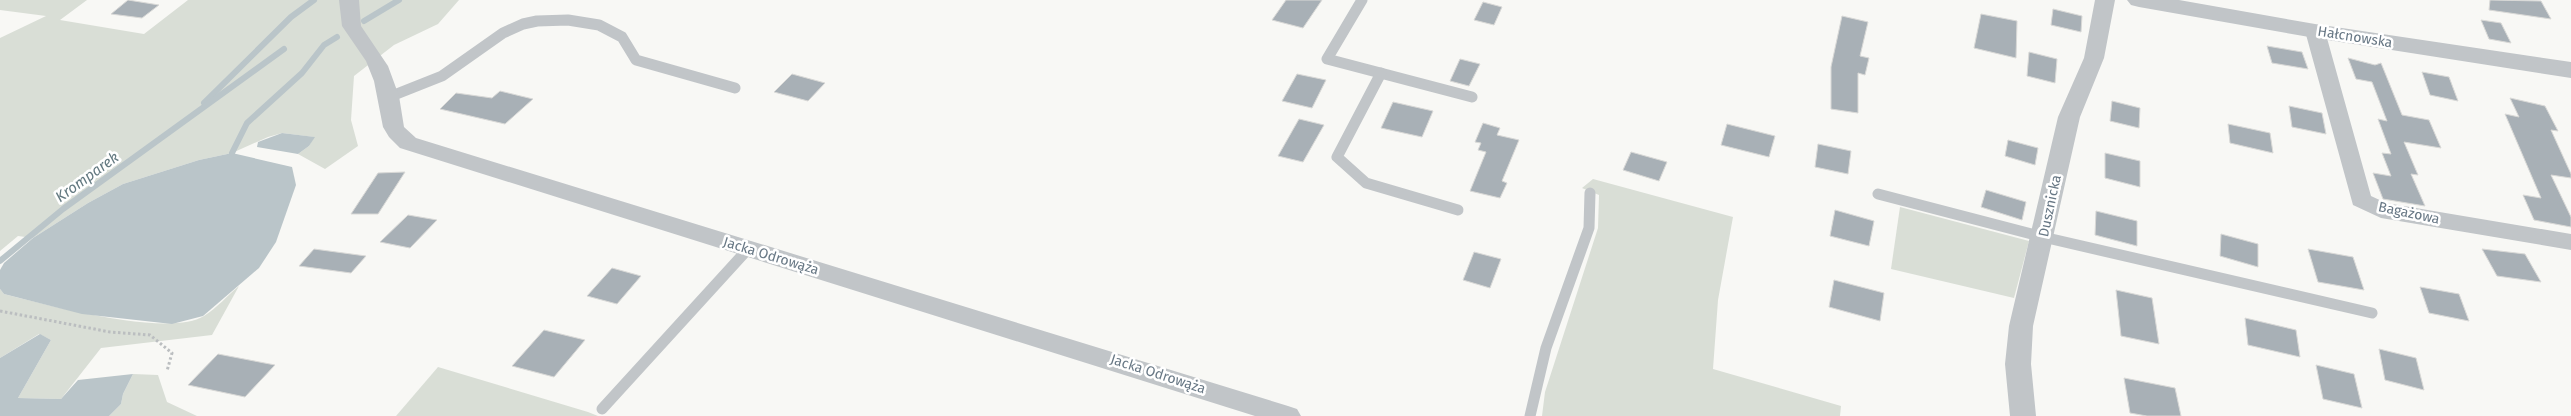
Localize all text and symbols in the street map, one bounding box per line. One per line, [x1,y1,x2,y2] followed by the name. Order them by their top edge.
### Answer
[2316,23,2394,51] street label: Hałcnowska
[52,148,122,206] water label: Kromparek
[2035,173,2065,239] street label: Dusznicka
[2377,198,2441,228] street label: Bagażowa
[721,233,821,279] street label: Jacka Odrowąża
[1108,351,1208,397] street label: Jacka Odrowąża

